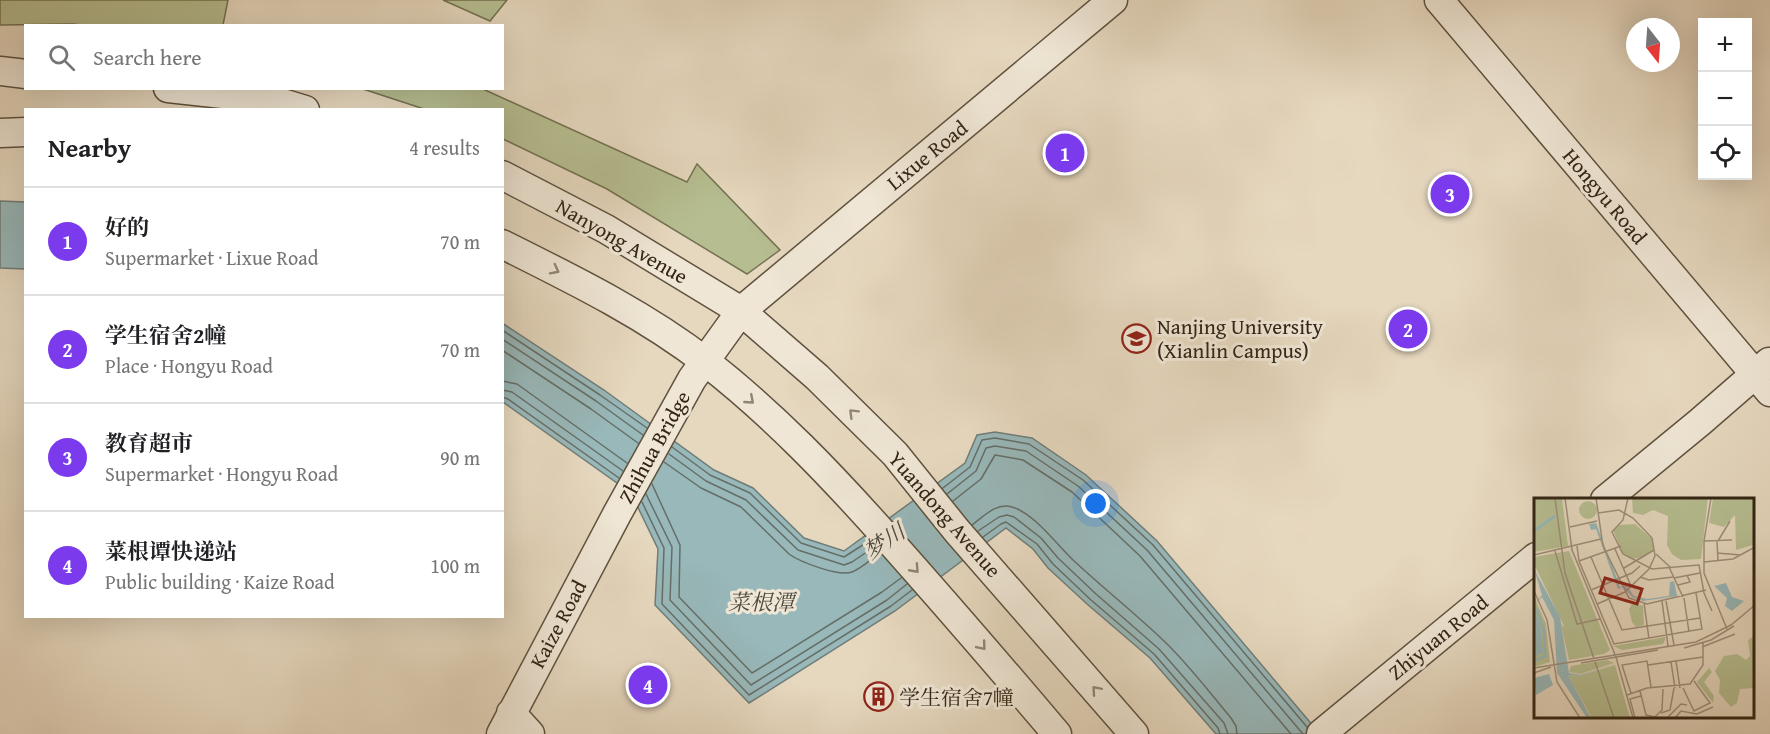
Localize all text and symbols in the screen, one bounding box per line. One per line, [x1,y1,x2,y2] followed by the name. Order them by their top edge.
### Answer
[1626,18,1680,72] north arrow
[1698,18,1752,180] map controls
[1698,18,1752,72] button: +
[24,24,504,90] search box
[45,41,78,74] icon: search
[93,41,202,73] text: Search here
[1698,72,1752,126] button: −
[880,112,975,197] street label: Lixue Road
[1698,126,1752,180] button: locate
[48,128,131,167] text: Nearby
[1046,130,1084,176] pin: 1
[409,133,480,162] text: 4 results
[1555,141,1655,251] street label: Hongyu Road
[1430,172,1470,216] pin: 3
[550,191,694,291] street label: Nanyong Avenue
[105,211,149,243] text: 好的
[62,227,73,256] text: 1
[440,227,480,256] text: 70 m
[105,243,318,272] text: Supermarket · Lixue Road
[548,263,559,274] one-way arrow
[1388,306,1428,352] pin: 2
[1157,311,1323,366] place label: Nanjing University (Xianlin Campus)
[105,319,226,351] text: 学生宿舍2幢
[1120,322,1152,354] school or university icon: Nanjing University (Xianlin Campus)
[62,335,73,364] text: 2
[440,335,480,364] text: 70 m
[105,351,273,380] text: Place · Hongyu Road
[610,385,698,509] street label: Zhihua Bridge
[743,393,754,404] one-way arrow
[850,409,860,420] one-way arrow
[105,427,193,459] text: 教育超市
[62,443,73,472] text: 3
[440,443,480,472] text: 90 m
[881,444,1009,584] street label: Yuandong Avenue
[105,459,338,488] text: Supermarket · Hongyu Road
[1081,489,1110,518] your location
[1534,498,1755,719] inset map
[857,514,913,567] water label: 梦川
[105,535,237,567] text: 菜根谭快递站
[62,551,73,580] text: 4
[430,551,480,580] text: 100 m
[908,563,919,573] one-way arrow
[105,567,335,596] text: Public building · Kaize Road
[522,574,595,674] street label: Kaize Road
[728,586,798,618] water label: 菜根潭
[1381,586,1495,687] street label: Zhiyuan Road
[975,639,986,650] one-way arrow
[628,662,668,708] pin: 4
[862,681,894,713] building icon: 学生宿舍7幢
[899,682,1014,713] place label: 学生宿舍7幢
[1092,686,1103,697] one-way arrow

